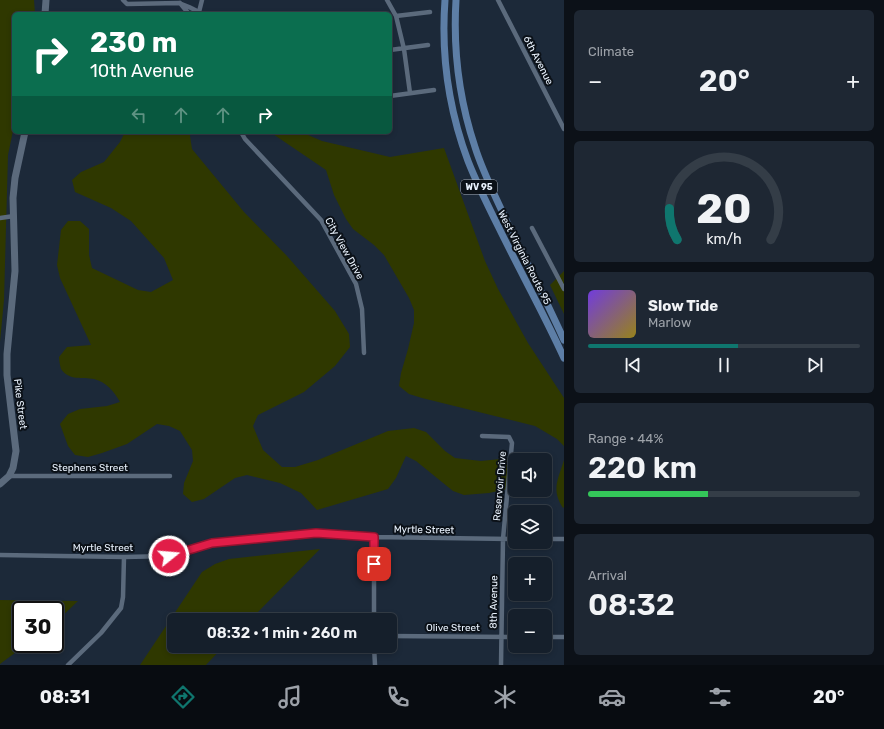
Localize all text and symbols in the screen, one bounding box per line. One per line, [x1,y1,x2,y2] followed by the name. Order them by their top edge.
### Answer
[90,26,177,59] text: 230 m
[24,28,76,80] icon: right
[521,34,556,87] street label: 6th Avenue
[588,44,634,59] text: Climate
[90,60,194,82] text: 10th Avenue
[699,63,750,99] text: 20°
[588,68,602,95] text: −
[846,68,860,95] text: +
[128,104,150,126] icon: left
[170,104,192,126] icon: ahead
[212,104,234,126] icon: ahead
[254,104,276,126] icon: right
[461,180,497,194] road number: WV 95
[696,183,752,232] text: 20
[495,208,553,307] street label: West Virginia Route 95
[322,215,366,282] street label: City View Drive
[706,230,742,247] text: km/h
[648,297,718,315] text: Slow Tide
[648,315,691,330] text: Marlow
[622,354,644,376] icon: previous
[713,354,735,376] icon: pause
[804,354,826,376] icon: next
[11,378,29,430] street label: Pike Street
[588,431,663,446] text: Range · 44%
[491,450,509,522] street label: Reservoir Drive
[588,450,697,486] text: 220 km
[508,453,552,653] map controls
[508,453,552,497] button: sound
[52,462,128,474] street label: Stephens Street
[508,505,552,549] button: layers
[394,523,454,537] street label: Myrtle Street
[148,535,190,577] position arrow
[73,542,133,554] street label: Myrtle Street
[357,547,391,581] pin
[363,553,385,575] icon: arrive
[508,557,552,601] button: +
[588,568,627,583] text: Arrival
[488,575,500,629] street label: 8th Avenue
[588,587,675,623] text: 08:32
[12,601,64,653] speed limit sign: 30
[508,609,552,653] button: −
[426,622,480,634] street label: Olive Street
[207,624,357,642] text: 08:32 · 1 min · 260 m
[169,683,197,711] icon: directions
[276,683,304,711] icon: music
[384,683,412,711] icon: phone
[491,683,519,711] icon: climate
[598,683,626,711] icon: car
[706,683,734,711] icon: filters
[40,686,90,708] text: 08:31
[813,686,844,708] text: 20°

